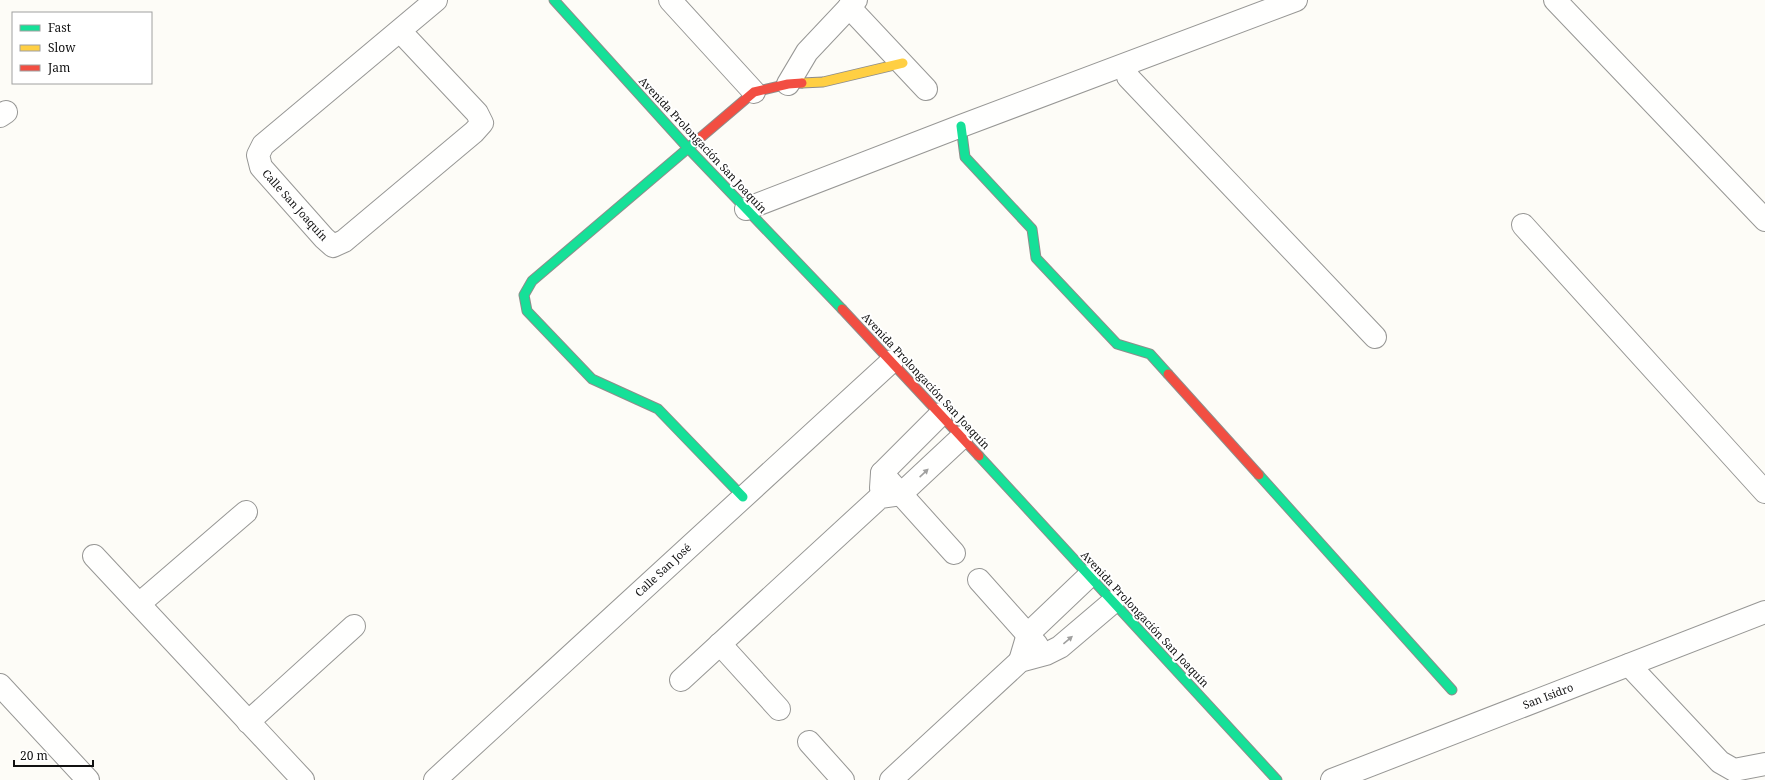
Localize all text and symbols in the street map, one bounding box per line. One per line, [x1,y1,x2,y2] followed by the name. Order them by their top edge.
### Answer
[12,12,152,84] legend
[48,19,71,36] text: Fast
[48,39,76,56] text: Slow
[47,59,70,76] text: Jam
[636,73,771,216] street label: Avenida Prolongación San Joaquín
[259,166,332,244] street label: Calle San Joaquín
[859,309,994,452] street label: Avenida Prolongación San Joaquín
[919,468,929,478] one-way arrow
[631,540,694,600] street label: Calle San José
[1078,547,1213,690] street label: Avenida Prolongación San Joaquín
[1062,636,1073,645] one-way arrow
[1520,679,1575,712] street label: San Isidro
[14,742,93,768] scale bar
[20,747,48,764] text: 20 m

